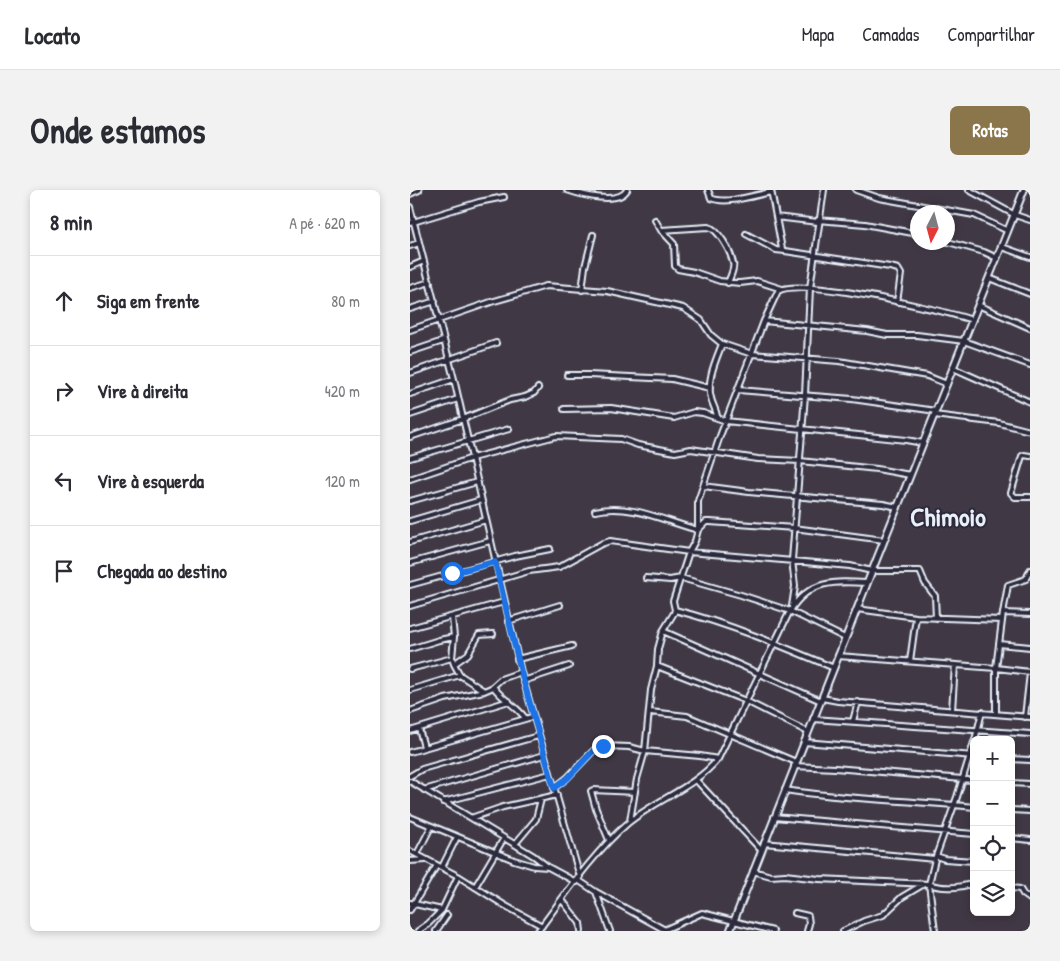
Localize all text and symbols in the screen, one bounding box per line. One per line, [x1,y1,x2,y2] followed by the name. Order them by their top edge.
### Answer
[25,19,80,51] text: Locato
[802,22,834,47] text: Mapa
[862,22,919,47] text: Camadas
[947,22,1035,47] text: Compartilhar
[950,106,1030,155] button: Rotas
[30,107,205,154] text: Onde estamos
[910,205,955,250] north arrow
[50,208,92,237] text: 8 min
[289,212,360,234] text: A pé · 620 m
[50,287,78,315] icon: ahead
[97,288,200,314] text: Siga em frente
[331,290,360,312] text: 80 m
[50,377,78,405] icon: right
[97,378,188,404] text: Vire à direita
[325,380,360,402] text: 420 m
[50,467,78,495] icon: left
[97,468,204,494] text: Vire à esquerda
[325,470,360,492] text: 120 m
[910,499,986,534] district label: Chimoio
[50,557,78,585] icon: arrive
[97,558,227,584] text: Chegada ao destino
[441,562,464,585] route start
[592,735,615,758] route end
[970,736,1015,916] map controls
[970,736,1015,781] button: +
[970,781,1015,826] button: −
[970,826,1015,871] button: locate
[970,871,1015,916] button: layers

